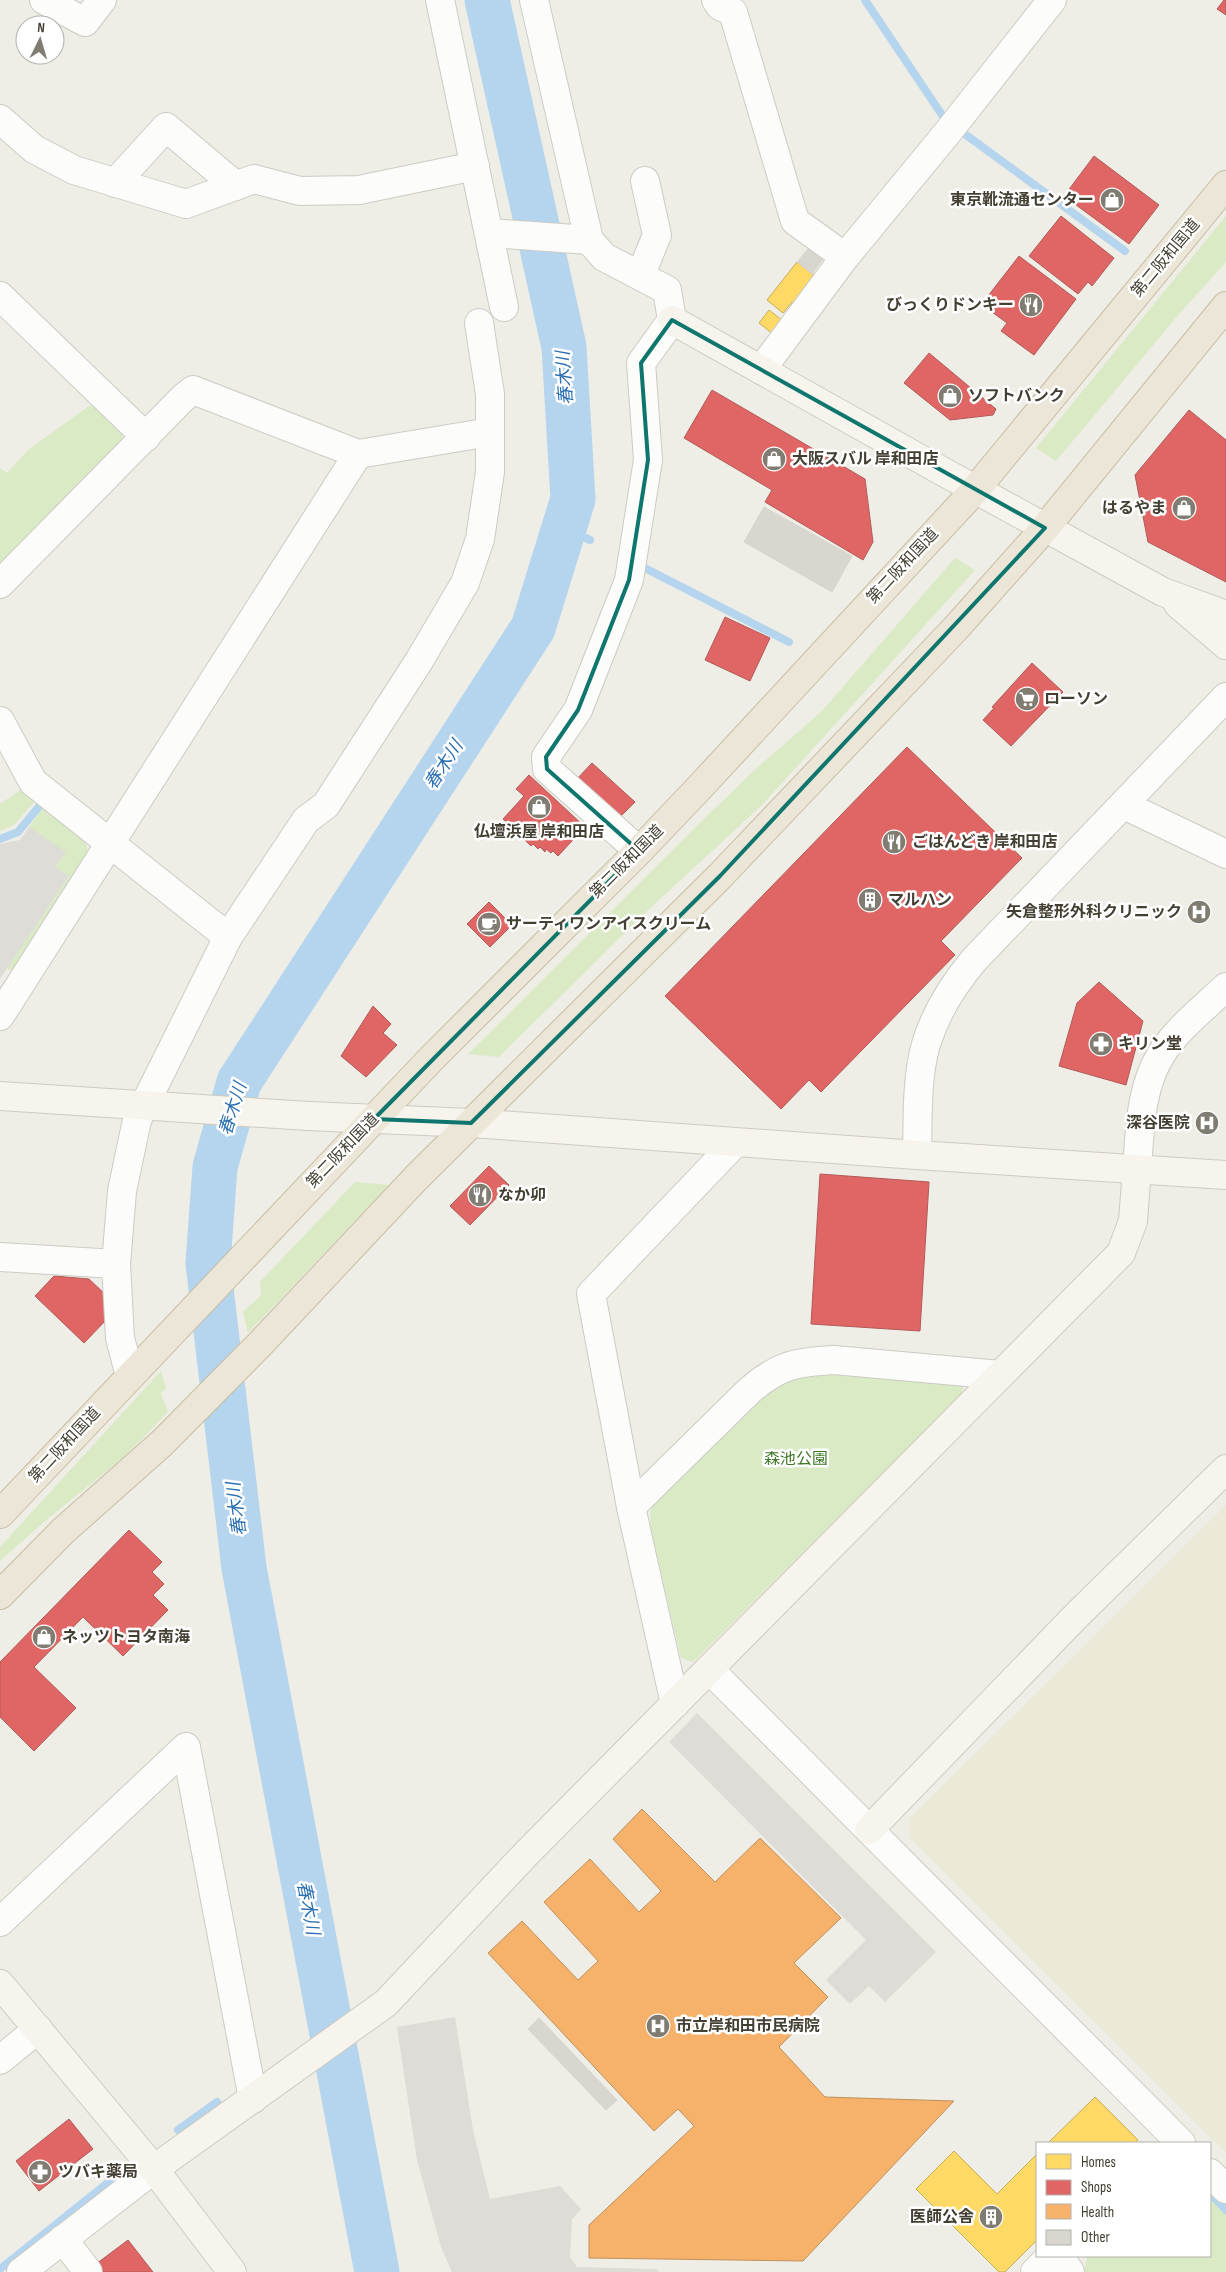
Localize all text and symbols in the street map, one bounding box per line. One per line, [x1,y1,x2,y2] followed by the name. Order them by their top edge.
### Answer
[15,15,65,65] north arrow
[37,19,46,36] text: N
[1099,187,1125,213] shop icon: 東京靴流通センター
[950,191,1094,210] place label: 東京靴流通センター
[1128,215,1204,301] street label: 第二阪和国道
[1018,292,1044,318] restaurant icon: びっくりドンキー
[886,296,1014,315] place label: びっくりドンキー
[553,348,577,406] water label: 春木川
[937,383,963,409] shop icon: ソフトバンク
[968,387,1065,406] place label: ソフトバンク
[761,446,787,472] shop icon: 大阪スバル 岸和田店
[792,450,939,469] place label: 大阪スバル 岸和田店
[1171,495,1197,521] shop icon: はるやま
[1102,499,1166,518] place label: はるやま
[863,524,943,608] street label: 第二阪和国道
[1014,686,1040,712] supermarket icon: ローソン
[1044,690,1108,709] place label: ローソン
[420,735,469,793] water label: 春木川
[526,794,552,820] shop icon: 仏壇浜屋 岸和田店
[586,821,668,903] street label: 第二阪和国道
[474,823,604,842] place label: 仏壇浜屋 岸和田店
[881,829,907,855] restaurant icon: ごはんどき 岸和田店
[912,833,1058,852] place label: ごはんどき 岸和田店
[857,887,883,913] building icon: マルハン
[888,891,952,910] place label: マルハン
[1186,899,1212,925] hospital icon: 矢倉整形外科クリニック
[1006,903,1182,922] place label: 矢倉整形外科クリニック
[476,911,502,937] cafe icon: サーティワンアイスクリーム
[506,915,711,934] place label: サーティワンアイスクリーム
[1088,1031,1114,1057] pharmacy icon: キリン堂
[1118,1035,1182,1054] place label: キリン堂
[215,1078,252,1138] water label: 春木川
[303,1110,383,1192] street label: 第二阪和国道
[1194,1110,1220,1136] hospital icon: 深谷医院
[1126,1114,1190,1133] place label: 深谷医院
[467,1182,493,1208] restaurant icon: なか卯
[498,1186,546,1205] place label: なか卯
[25,1403,105,1487] street label: 第二阪和国道
[764,1450,828,1469] park label: 森池公園
[223,1479,251,1537] water label: 春木川
[31,1624,57,1650] shop icon: ネッツトヨタ南海
[62,1628,190,1647] place label: ネッツトヨタ南海
[293,1879,324,1938] water label: 春木川
[645,2013,671,2039] hospital icon: 市立岸和田市民病院
[676,2017,820,2036] place label: 市立岸和田市民病院
[1036,2142,1211,2257] legend
[1081,2153,1116,2172] text: Homes
[27,2159,53,2185] pharmacy icon: ツバキ薬局
[58,2163,138,2182] place label: ツバキ薬局
[1081,2178,1112,2197] text: Shops
[1081,2203,1114,2222] text: Health
[978,2204,1004,2230] building icon: 医師公舎
[910,2208,974,2227] place label: 医師公舎
[1081,2228,1110,2247] text: Other

